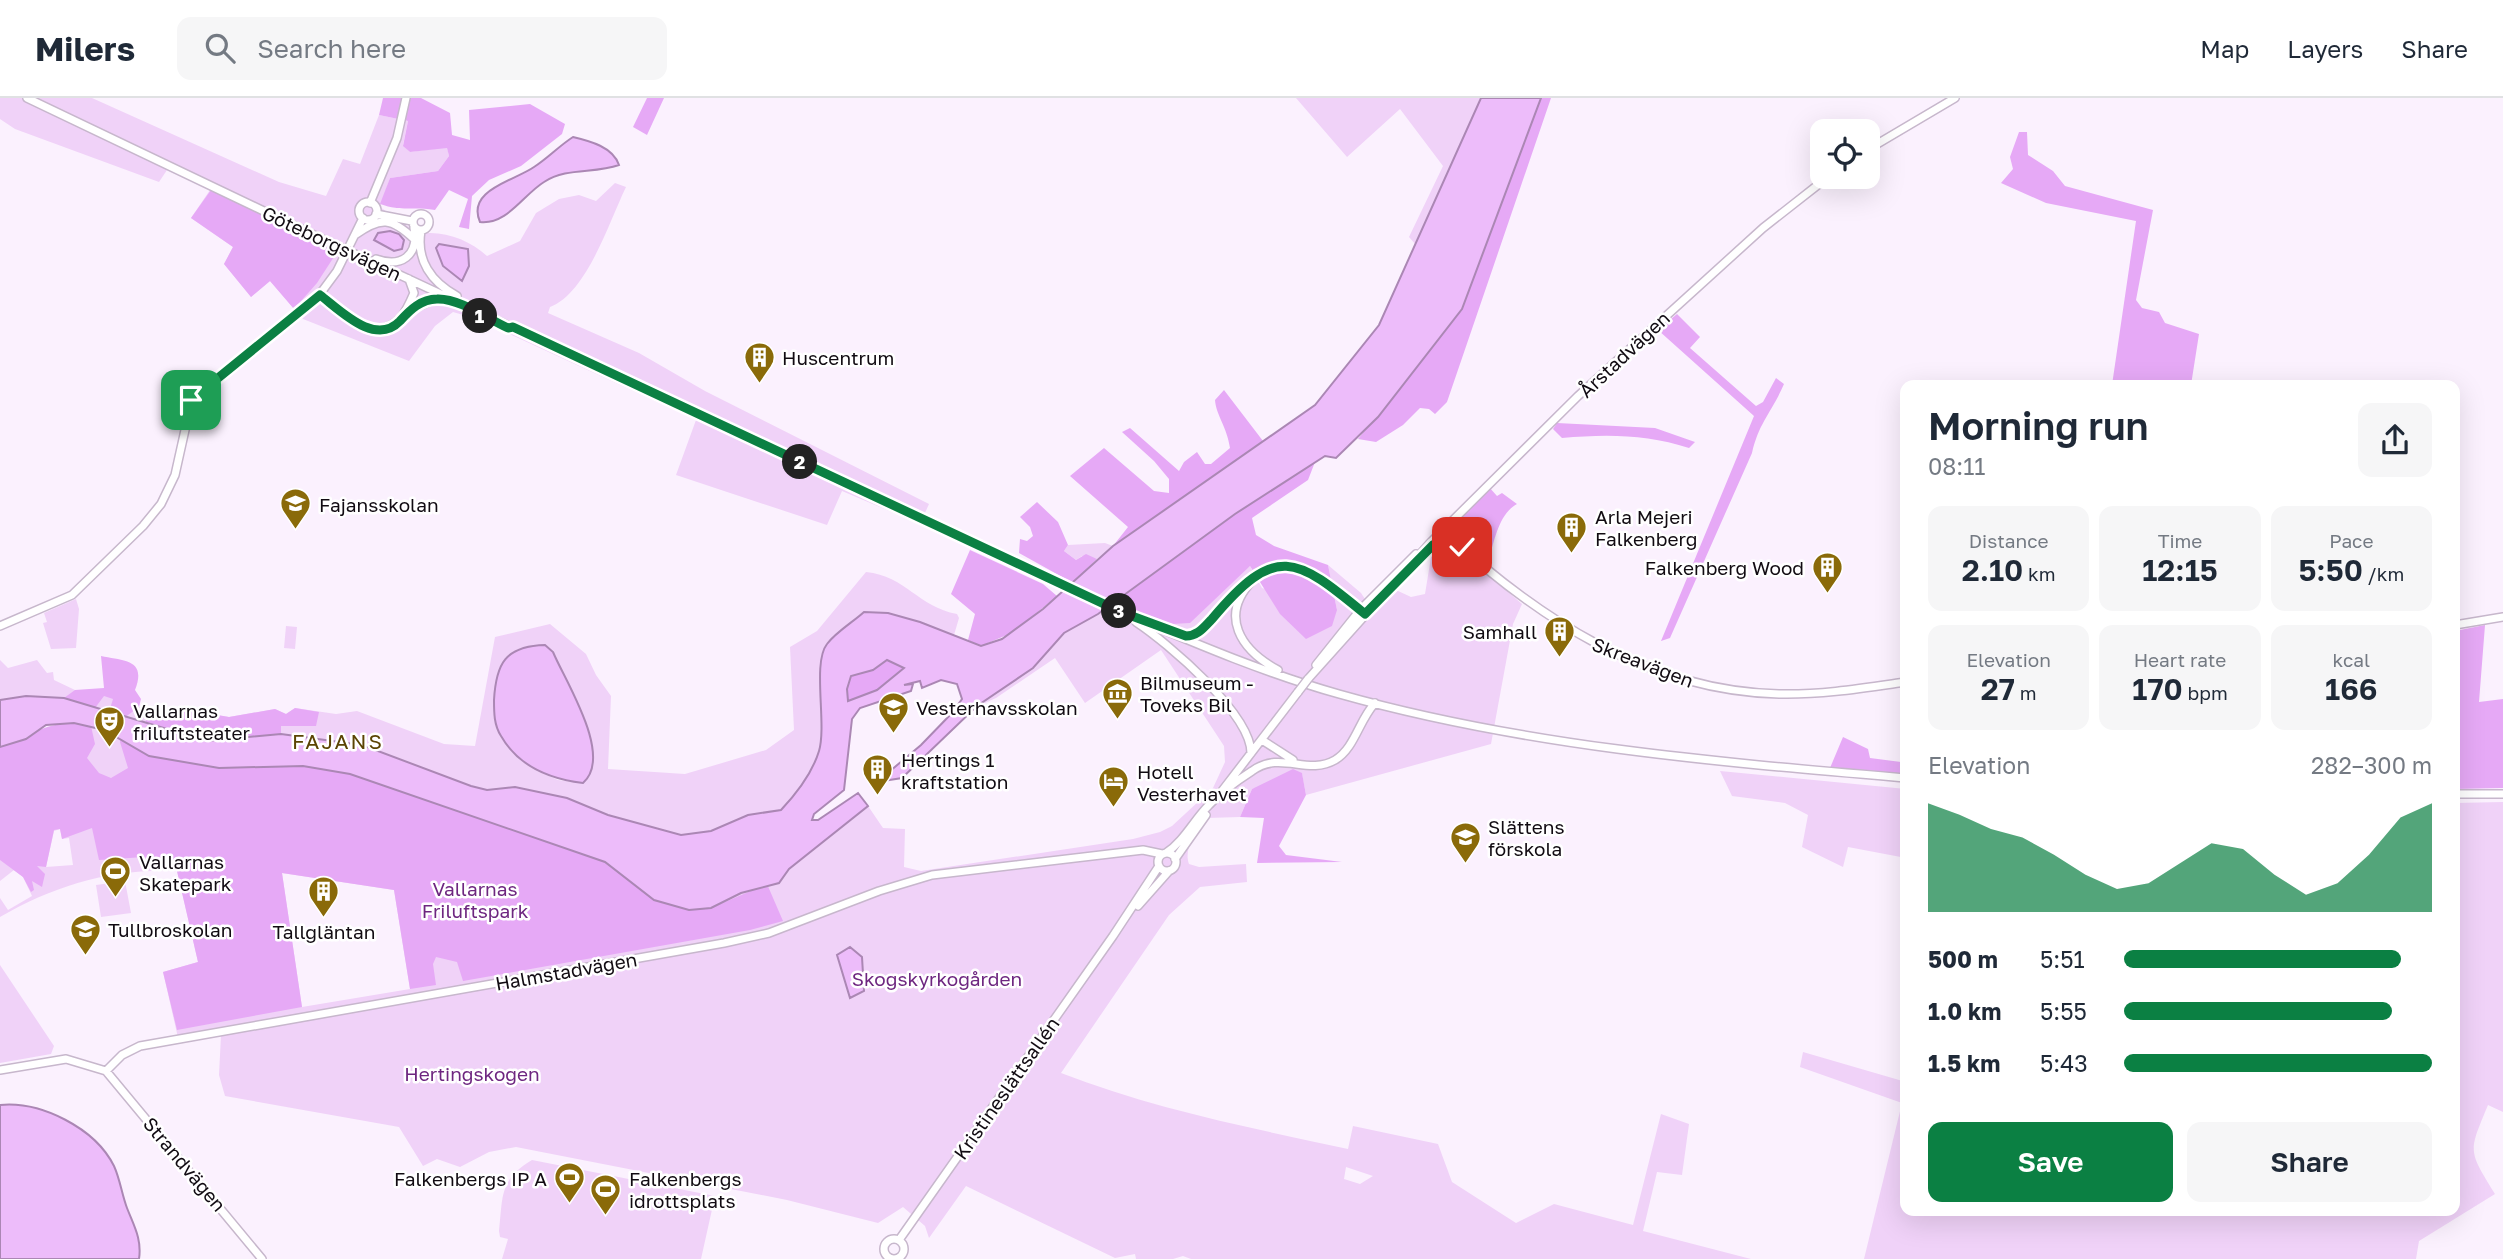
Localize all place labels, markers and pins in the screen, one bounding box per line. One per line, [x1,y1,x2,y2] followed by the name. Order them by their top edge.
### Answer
[462,298,498,333] pin: 1
[742,340,776,384] building icon: Huscentrum
[782,346,894,369] place label: Huscentrum
[161,370,221,430] pin
[782,444,818,480] pin: 2
[279,487,313,531] school or university icon: Fajansskolan
[319,493,439,516] place label: Fajansskolan
[1595,505,1697,550] place label: Arla Mejeri Falkenberg
[1555,510,1589,554] building icon: Arla Mejeri Falkenberg
[1432,517,1492,577] pin
[1810,550,1844,594] building icon: Falkenberg Wood
[1645,556,1804,579] place label: Falkenberg Wood
[1102,594,1136,628] pin: 3
[1543,614,1577,658] building icon: Samhall
[1463,620,1537,643] place label: Samhall
[1140,671,1254,716] place label: Bilmuseum - Toveks Bil
[1100,676,1134,720] museum icon: Bilmuseum - Toveks Bil
[876,690,910,734] school or university icon: Vesterhavsskolan
[916,696,1078,719] place label: Vesterhavsskolan
[133,699,251,744] place label: Vallarnas friluftsteater
[93,704,127,748] theatre icon: Vallarnas friluftsteater
[901,748,1008,793] place label: Hertings 1 kraftstation
[861,753,895,797] building icon: Hertings 1 kraftstation
[1137,760,1247,805] place label: Hotell Vesterhavet
[1097,765,1131,809] hotel icon: Hotell Vesterhavet
[1488,815,1565,860] place label: Slättens förskola
[1448,820,1482,864] school or university icon: Slättens förskola
[139,850,232,895] place label: Vallarnas Skatepark
[99,855,133,899] sports icon: Vallarnas Skatepark
[307,875,341,919] building icon: Tallgläntan
[68,912,102,956] school or university icon: Tullbroskolan
[108,918,232,941] place label: Tullbroskolan
[273,920,375,943] place label: Tallgläntan
[553,1161,587,1205] sports icon: Falkenbergs IP A
[394,1167,547,1190] place label: Falkenbergs IP A
[629,1167,741,1212] place label: Falkenbergs idrottsplats
[589,1172,623,1216] sports icon: Falkenbergs idrottsplats

